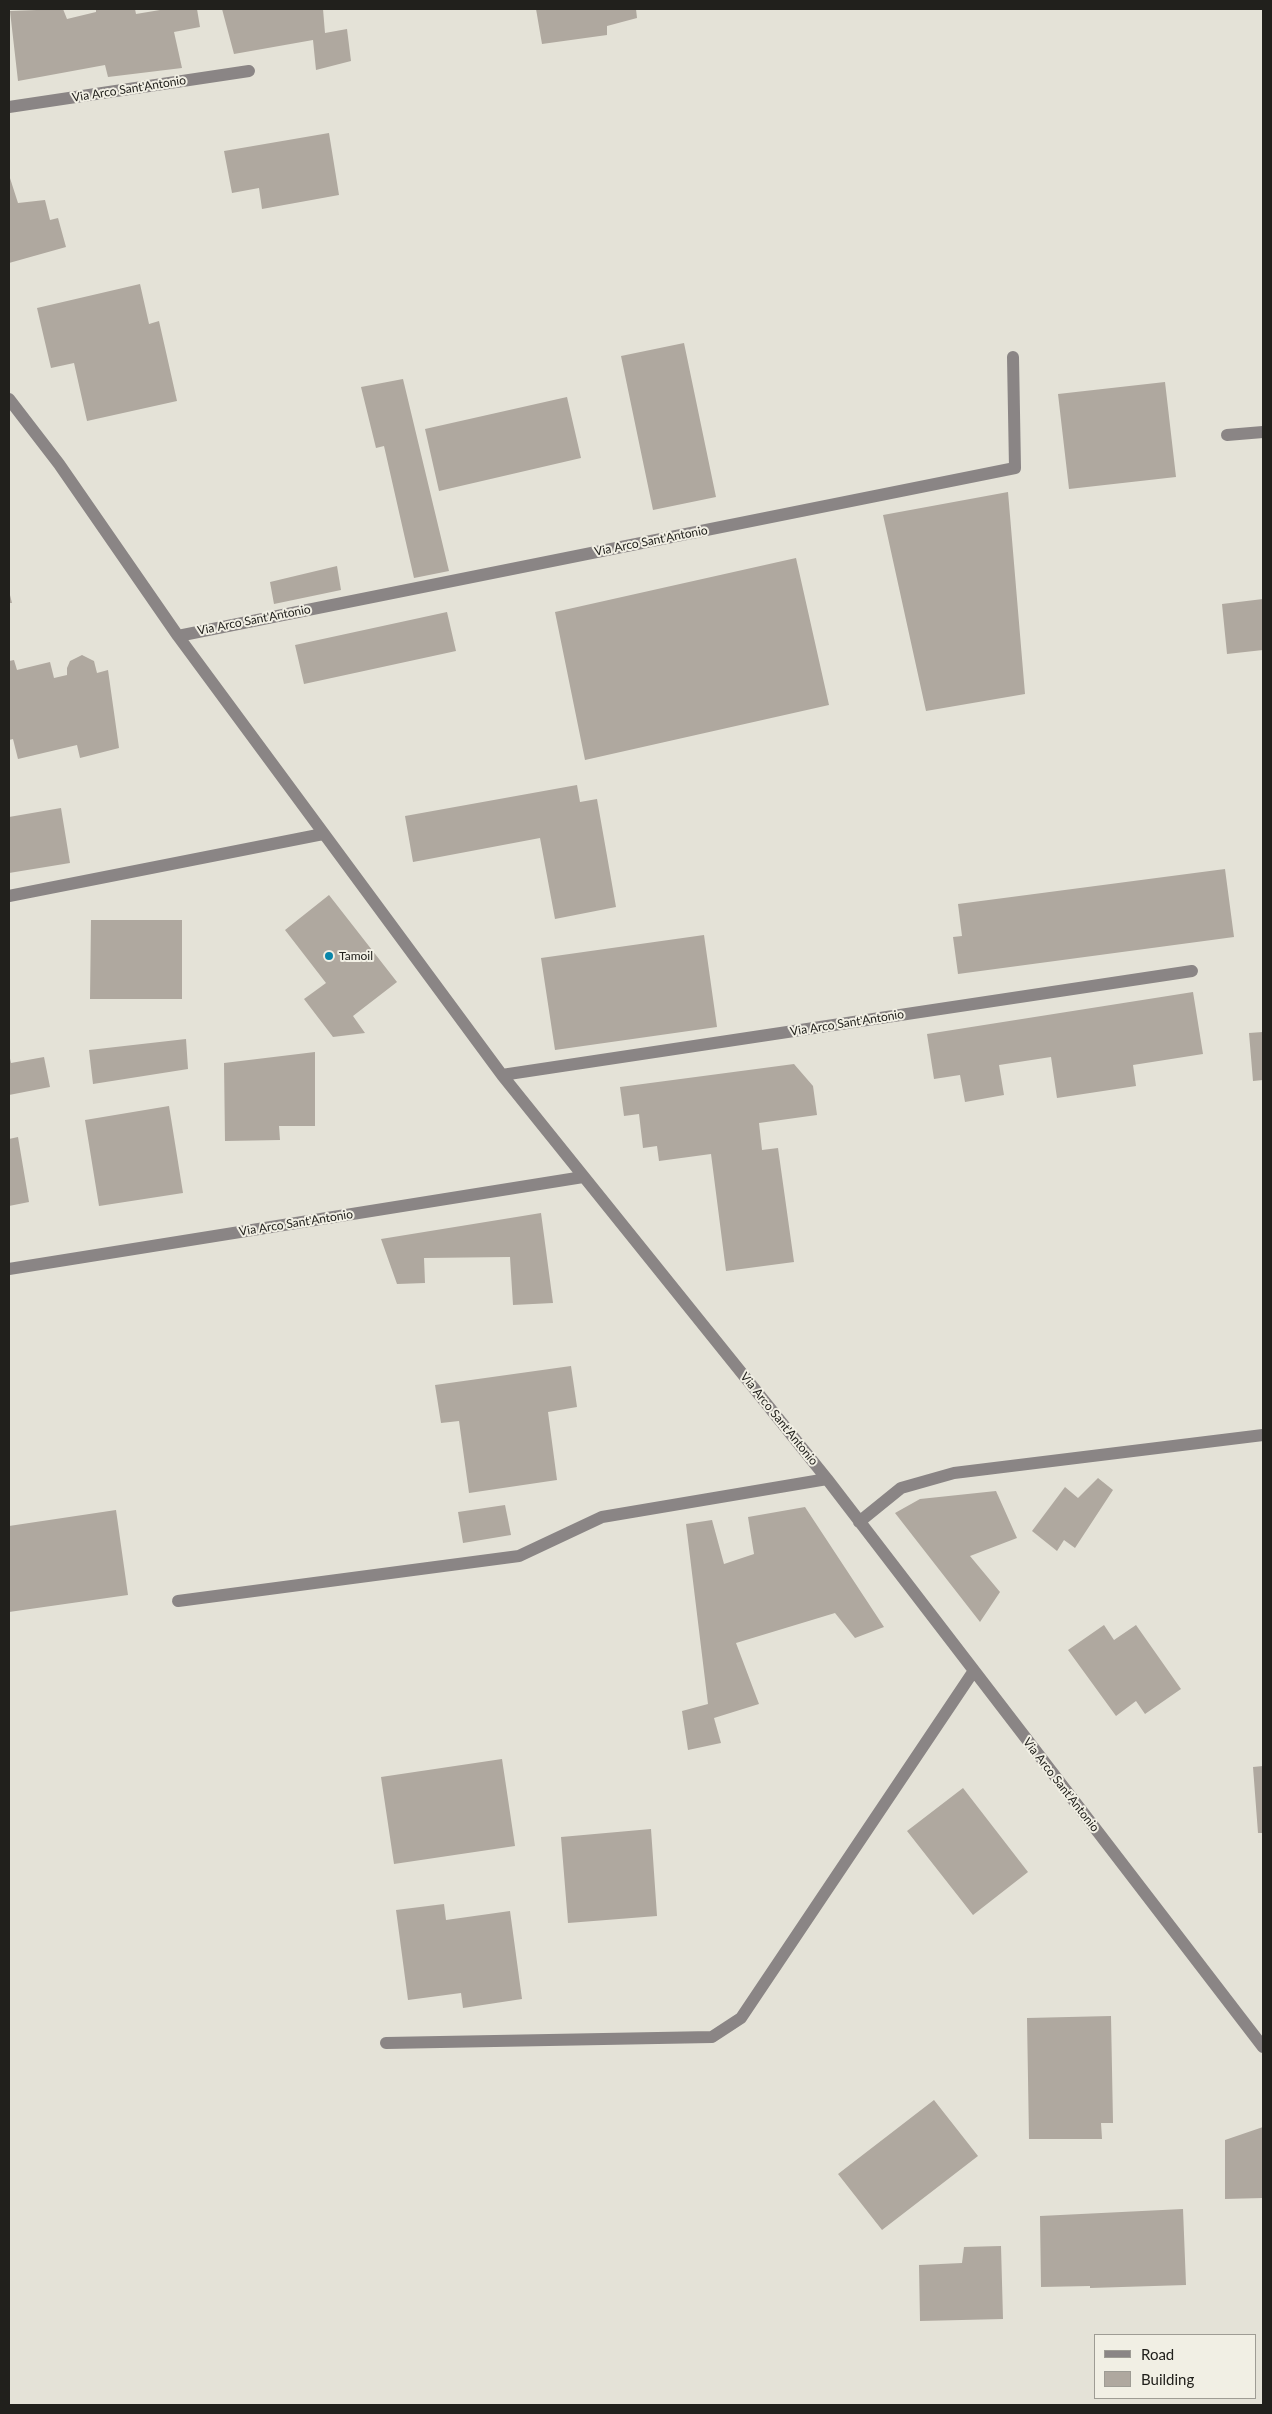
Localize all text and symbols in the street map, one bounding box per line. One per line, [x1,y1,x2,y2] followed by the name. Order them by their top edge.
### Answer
[71,73,187,105] street label: Via Arco Sant'Antonio
[593,523,709,559] street label: Via Arco Sant'Antonio
[196,602,312,638] street label: Via Arco Sant'Antonio
[339,949,373,963] place label: Tamoil
[323,950,335,962] marker: Tamoil
[789,1007,905,1039] street label: Via Arco Sant'Antonio
[238,1207,354,1239] street label: Via Arco Sant'Antonio
[737,1370,821,1468] street label: Via Arco Sant'Antonio
[1020,1735,1102,1835] street label: Via Arco Sant'Antonio
[1094,2334,1257,2399] legend
[1141,2345,1174,2363] text: Road
[1141,2370,1194,2388] text: Building

